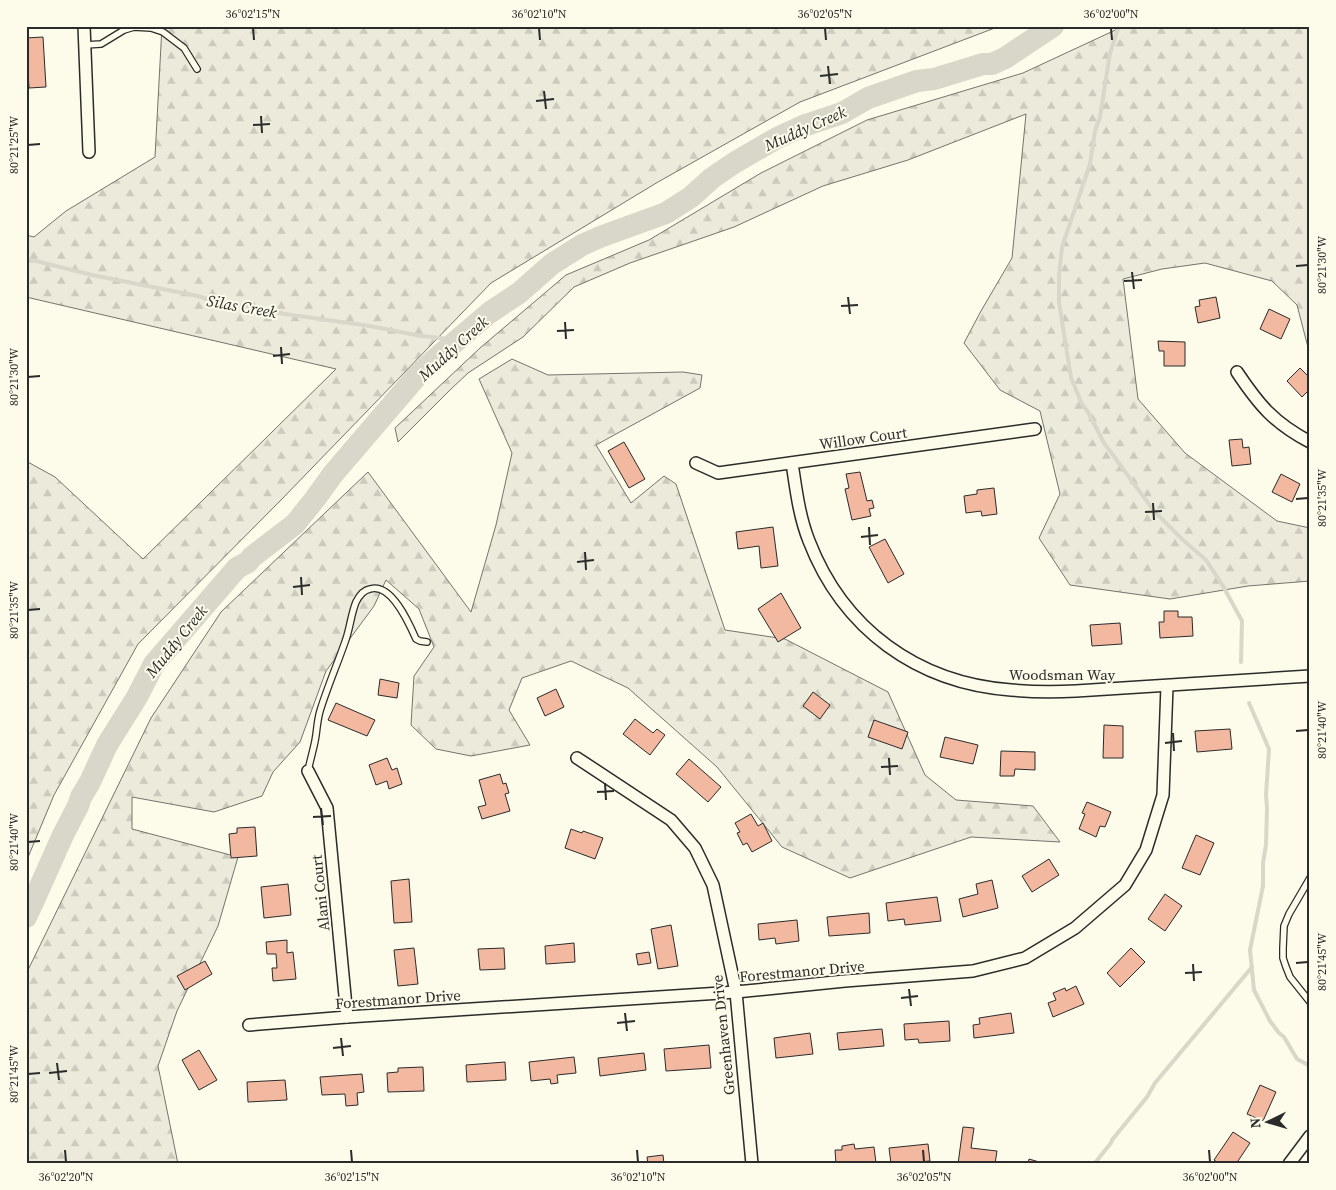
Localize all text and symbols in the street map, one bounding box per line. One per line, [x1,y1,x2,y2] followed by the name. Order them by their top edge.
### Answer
[225,6,281,22] text: 36°02'15"N
[511,6,567,22] text: 36°02'10"N
[797,6,853,22] text: 36°02'05"N
[1083,6,1139,22] text: 36°02'00"N
[760,100,850,156] water label: Muddy Creek
[6,116,22,174] text: 80°21'25"W
[1314,236,1330,294] text: 80°21'30"W
[205,289,279,323] water label: Silas Creek
[412,310,493,386] water label: Muddy Creek
[6,348,22,406] text: 80°21'30"W
[818,421,908,455] street label: Willow Court
[1314,469,1330,527] text: 80°21'35"W
[6,581,22,639] text: 80°21'35"W
[139,600,212,683] water label: Muddy Creek
[1009,664,1116,685] street label: Woodsman Way
[1314,701,1330,759] text: 80°21'40"W
[6,813,22,871] text: 80°21'40"W
[306,854,334,932] street label: Alani Court
[1314,933,1330,991] text: 80°21'45"W
[738,955,866,987] street label: Forestmanor Drive
[706,973,740,1096] street label: Greenhaven Drive
[334,984,462,1014] street label: Forestmanor Drive
[6,1045,22,1103] text: 80°21'45"W
[1244,1098,1294,1148] north arrow
[1245,1117,1265,1129] text: N
[38,1169,94,1185] text: 36°02'20"N
[324,1169,380,1185] text: 36°02'15"N
[610,1169,666,1185] text: 36°02'10"N
[896,1169,952,1185] text: 36°02'05"N
[1182,1169,1238,1185] text: 36°02'00"N

